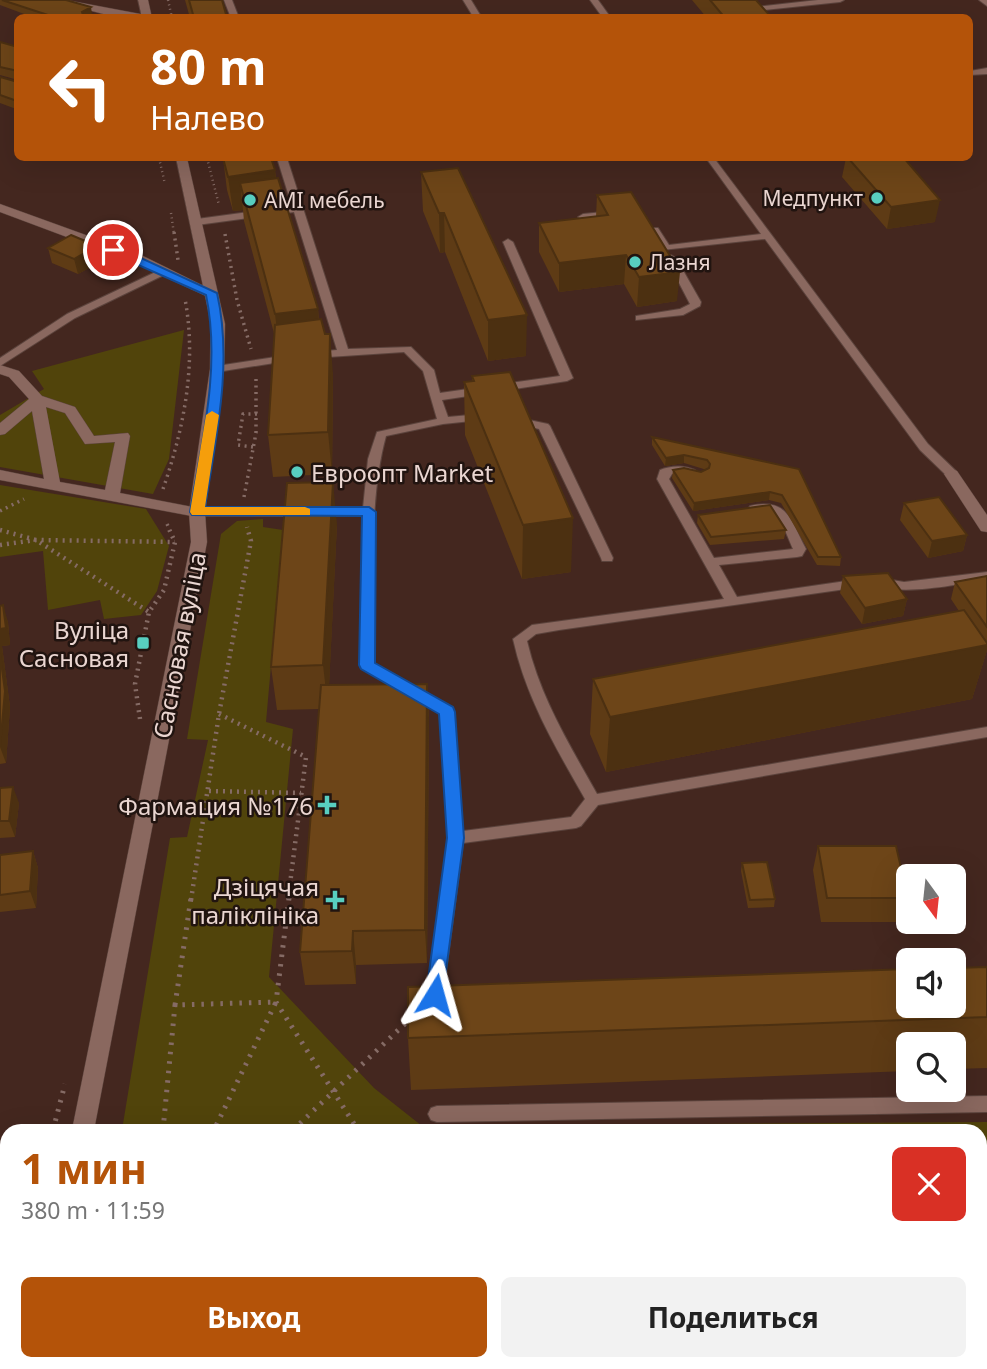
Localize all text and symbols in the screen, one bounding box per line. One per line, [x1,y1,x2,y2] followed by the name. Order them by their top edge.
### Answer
[150,33,267,99] text: 80 m
[35,42,126,133] icon: left
[150,96,265,139] text: Налево
[763,184,863,212] place label: Медпункт
[264,186,385,214] place label: AMI мебель
[869,190,885,206] marker: Медпункт
[242,192,258,208] marker: AMI мебель
[83,220,143,280] pin
[94,231,132,269] icon: arrive
[649,248,711,276] place label: Лазня
[627,254,643,270] marker: Лазня
[311,456,493,489] place label: Евроопт Market
[289,464,305,480] marker: Евроопт Market
[145,549,213,741] street label: Сасновая вуліца
[19,613,129,674] place label: Вуліца Сасновая
[135,635,151,651] marker: Вуліца Сасновая
[118,789,313,822] place label: Фармация №176
[319,797,335,813] marker: Фармация №176
[896,864,966,934] north arrow
[896,864,966,1102] map controls
[191,870,319,931] place label: Дзіцячая паліклініка
[325,890,345,910] marker: Дзіцячая паліклініка
[896,948,966,1018] button: sound
[398,958,472,1032] position arrow
[896,1032,966,1102] button: search
[21,1139,147,1196] text: 1 мин
[892,1147,966,1221] button: close
[21,1194,165,1226] text: 380 m · 11:59
[21,1277,487,1357] button: Выход
[501,1277,966,1357] button: Поделиться

